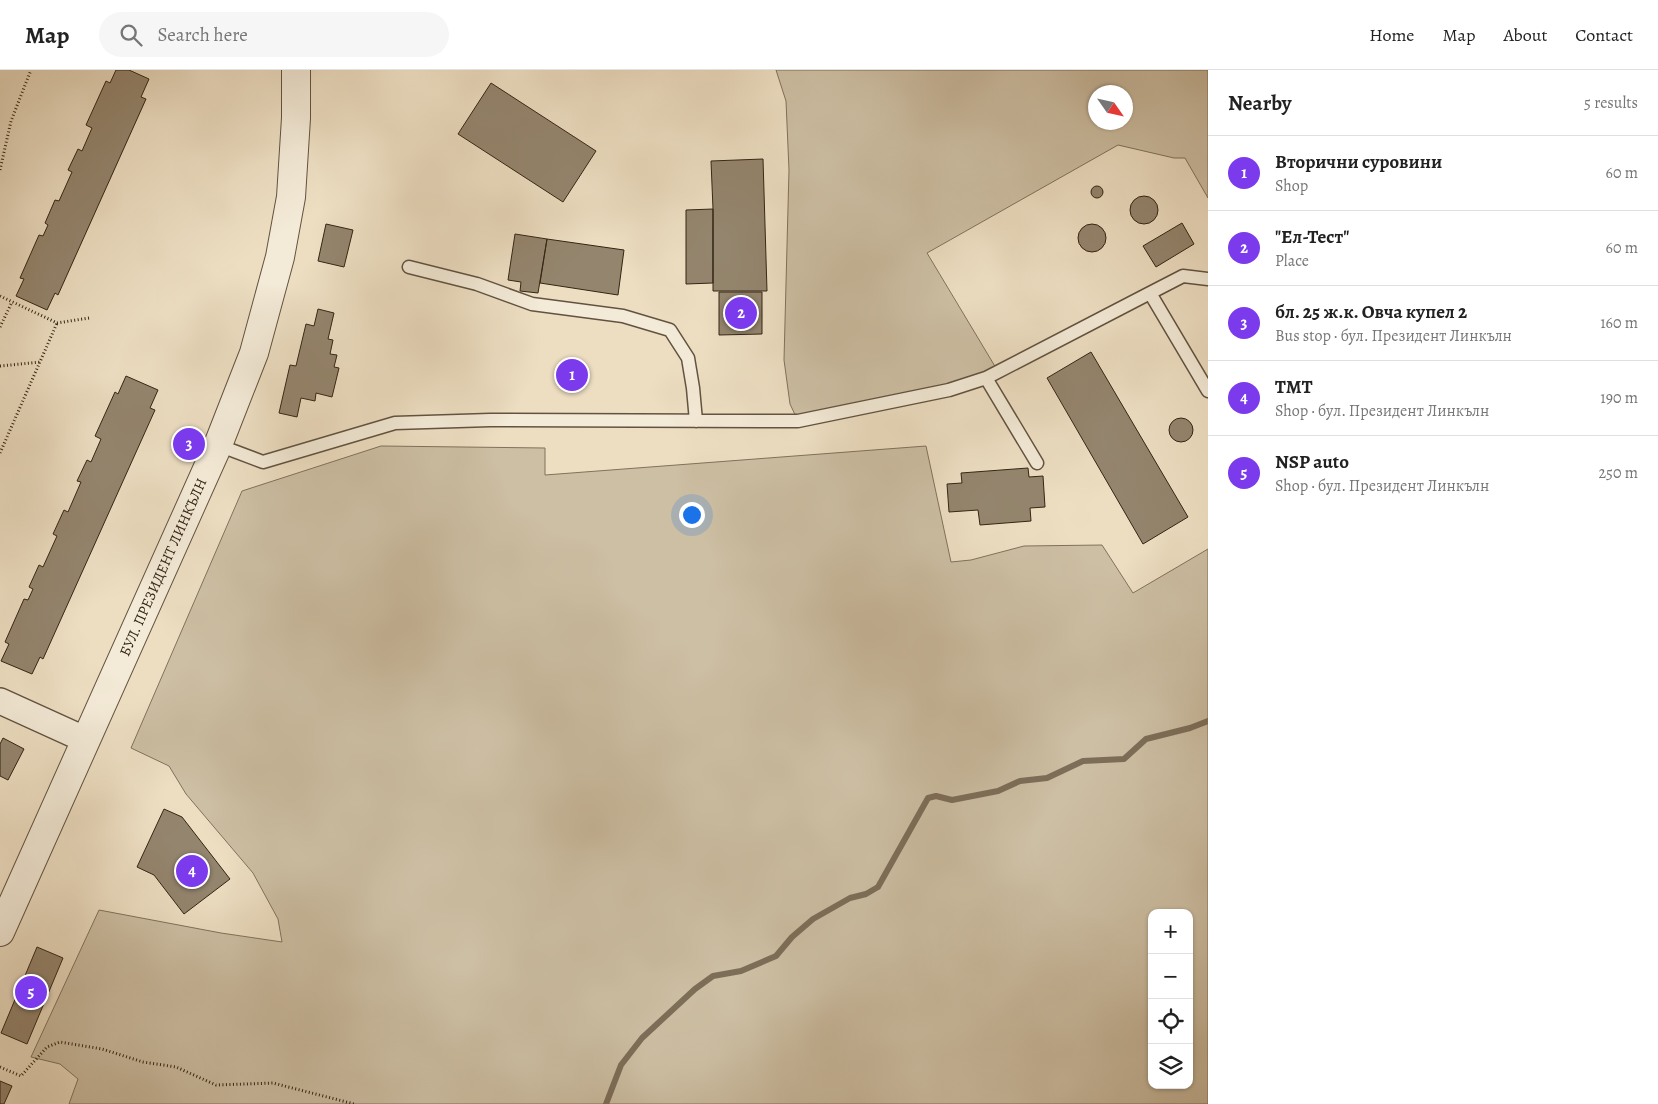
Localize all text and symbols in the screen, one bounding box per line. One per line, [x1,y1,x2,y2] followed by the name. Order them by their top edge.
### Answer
[99,12,449,57] search box
[25,19,69,51] text: Map
[117,21,145,49] icon: search
[157,22,248,48] text: Search here
[1369,23,1414,47] text: Home
[1442,23,1475,47] text: Map
[1503,23,1547,47] text: About
[1575,23,1633,47] text: Contact
[1088,85,1133,130] north arrow
[1228,89,1291,117] text: Nearby
[1584,92,1638,114] text: 5 results
[1275,149,1442,175] text: Вторични суровини
[1241,162,1247,184] text: 1
[1606,162,1638,184] text: 60 m
[1275,175,1308,197] text: Shop
[1275,224,1349,250] text: "Ел-Тест"
[1240,237,1248,259] text: 2
[1606,237,1638,259] text: 60 m
[1275,250,1309,272] text: Place
[725,294,757,332] pin: 2
[1275,299,1467,325] text: бл. 25 ж.к. Овча купел 2
[1241,312,1247,334] text: 3
[1600,312,1638,334] text: 160 m
[1275,325,1512,347] text: Bus stop · бул. Президент Линкълн
[556,356,588,394] pin: 1
[1275,374,1312,400] text: TMT
[1240,387,1248,409] text: 4
[1600,387,1638,409] text: 190 m
[1275,400,1489,422] text: Shop · бул. Президент Линкълн
[173,425,205,463] pin: 3
[1275,449,1349,475] text: NSP auto
[1241,462,1247,484] text: 5
[1599,462,1638,484] text: 250 m
[115,475,211,659] street label: БУЛ. ПРЕЗИДЕНТ ЛИНКЪЛН
[1275,475,1489,497] text: Shop · бул. Президент Линкълн
[679,502,705,528] your location
[176,852,208,890] pin: 4
[1148,909,1193,1089] map controls
[1148,909,1193,954] button: +
[1148,954,1193,999] button: −
[15,973,47,1011] pin: 5
[1148,999,1193,1044] button: locate
[1148,1044,1193,1089] button: layers

